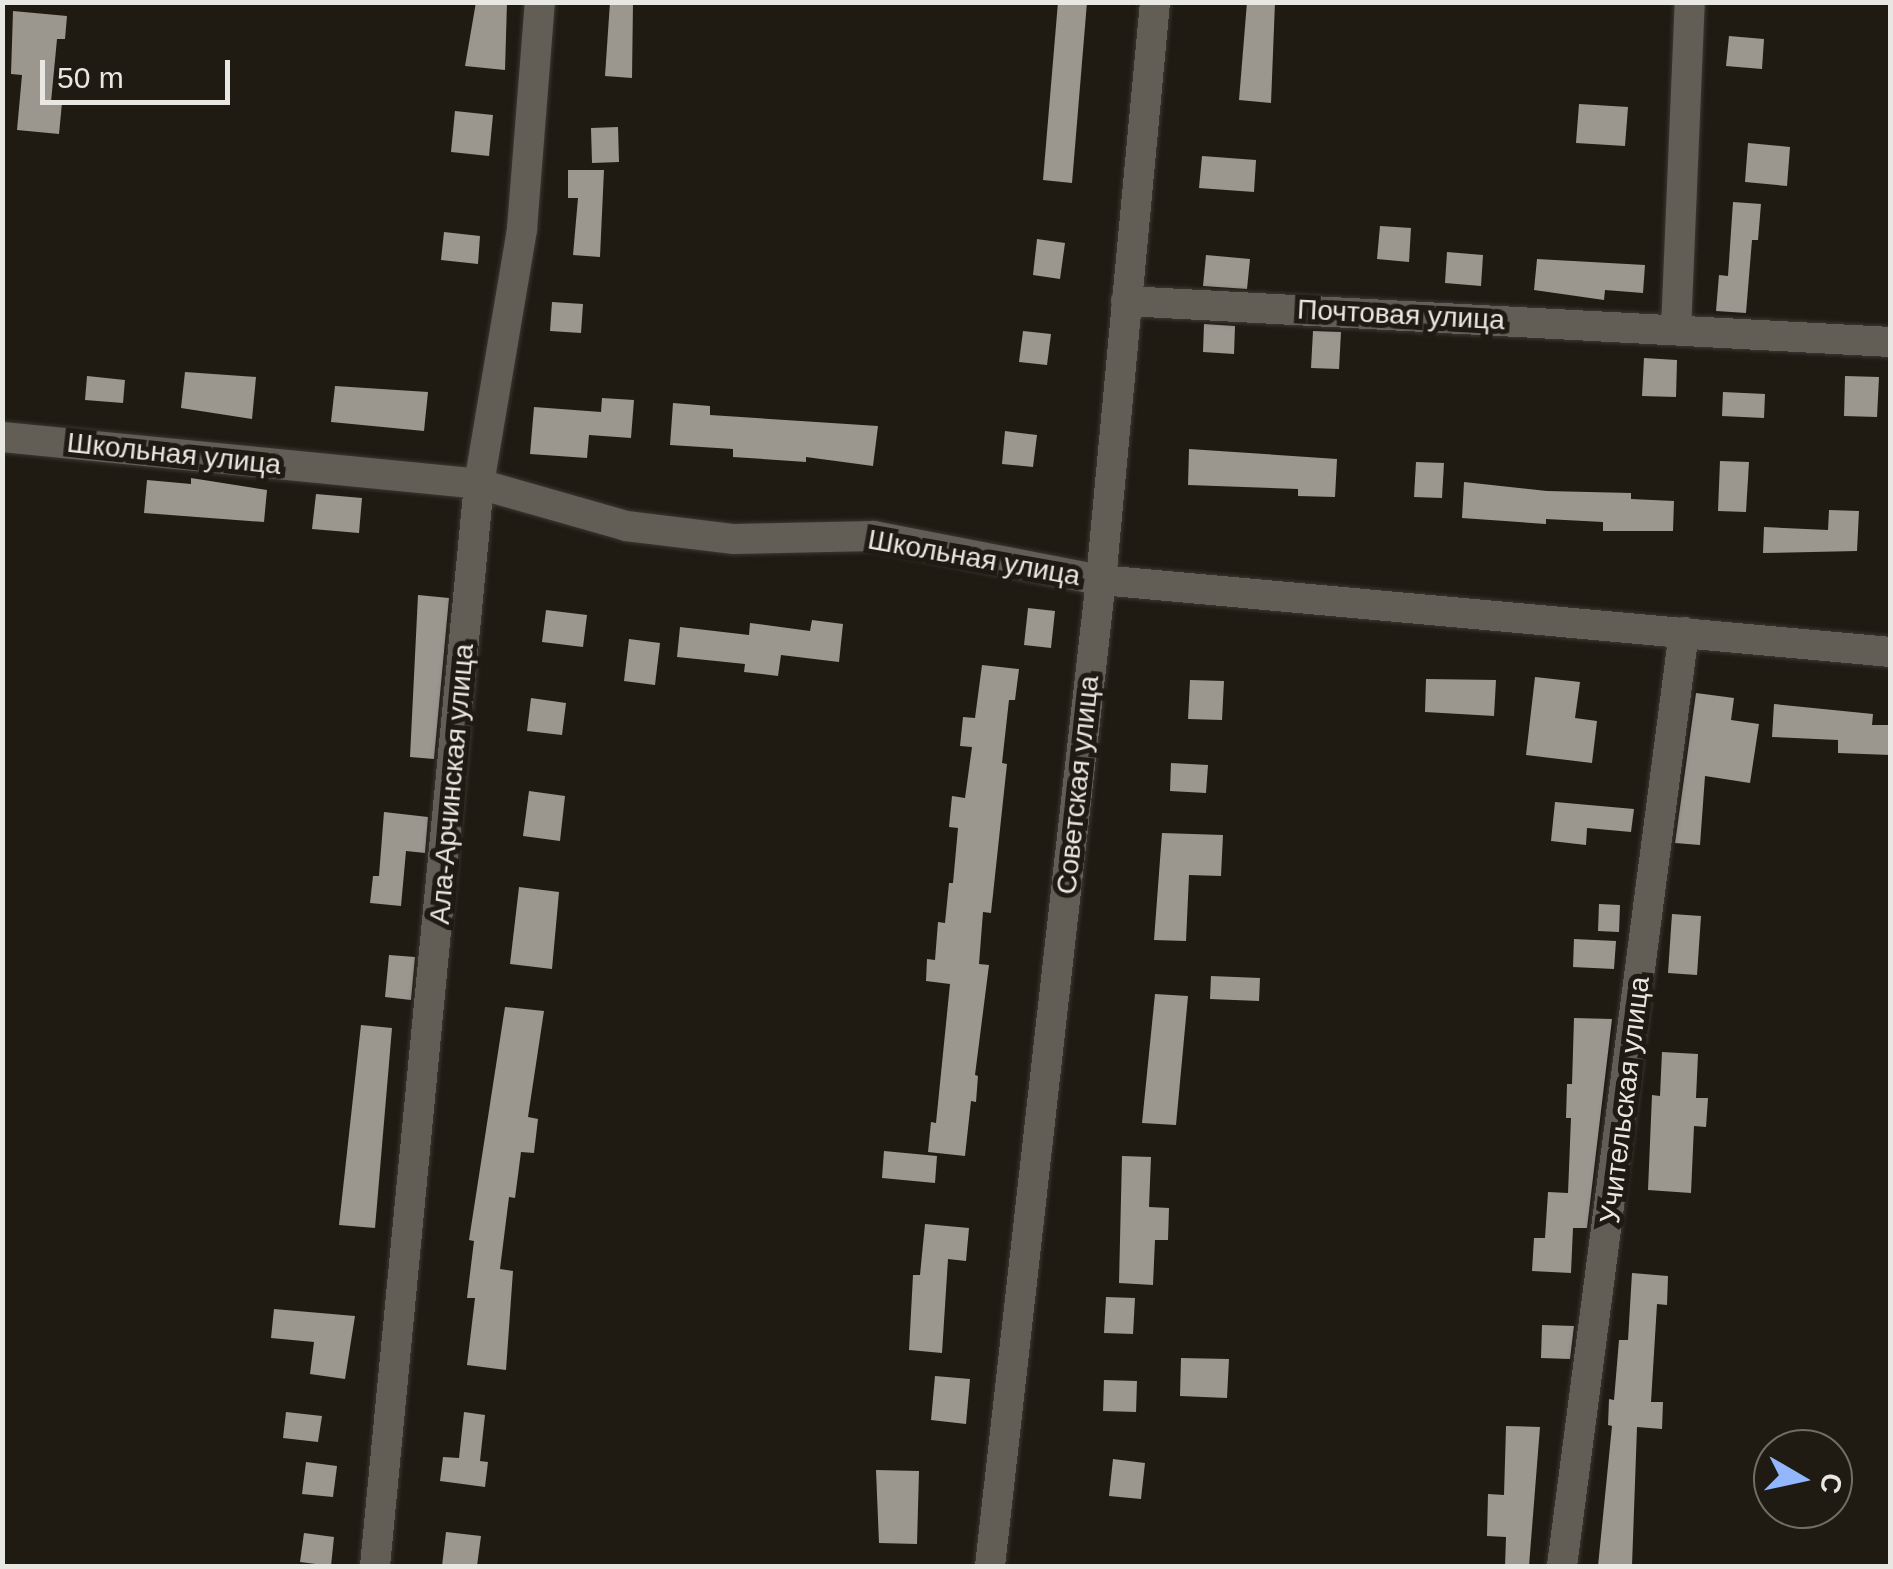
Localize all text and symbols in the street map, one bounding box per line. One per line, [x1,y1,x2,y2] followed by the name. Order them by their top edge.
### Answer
[45,40,235,102] scale bar
[57,61,124,94] text: 50 m
[1296,293,1506,337] street label: Почтовая улица
[65,426,283,482] street label: Школьная улица
[865,523,1083,593] street label: Школьная улица
[423,642,481,926] street label: Ала-Арчинская улица
[1050,674,1106,896] street label: Советская улица
[1593,975,1657,1225] street label: Учительская улица
[1753,1429,1853,1529] north arrow
[1814,1471,1848,1496] text: С

